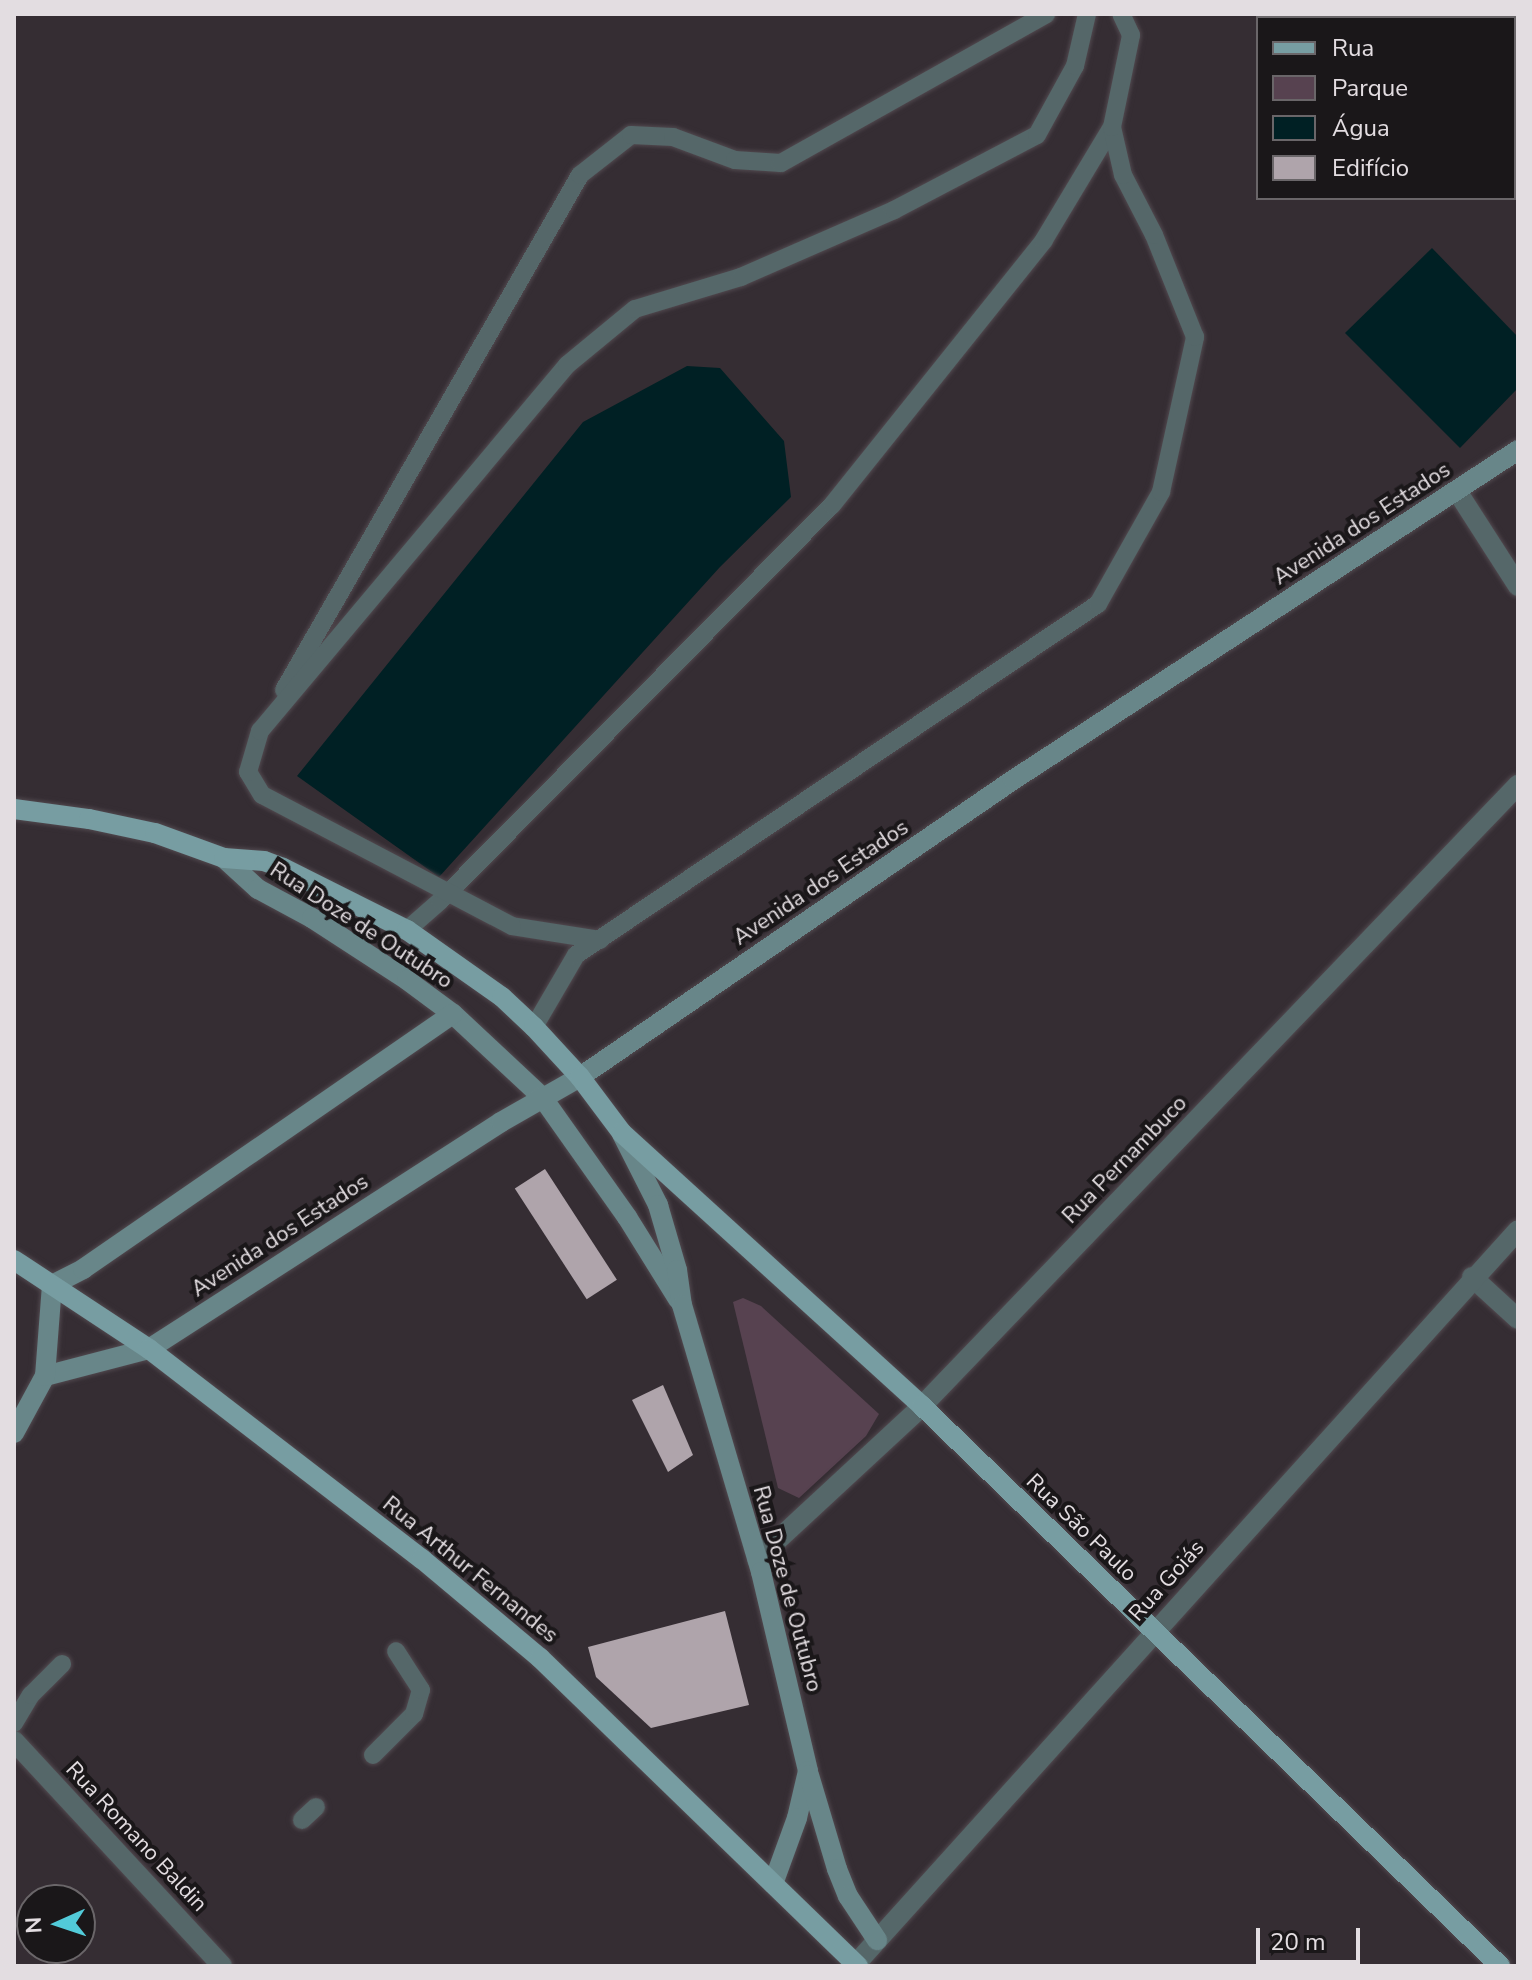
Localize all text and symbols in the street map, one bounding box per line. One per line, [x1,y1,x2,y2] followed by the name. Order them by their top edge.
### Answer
[1256,16,1516,200] legend
[1332,32,1374,64] text: Rua
[1332,72,1408,104] text: Parque
[1332,112,1390,144] text: Água
[1332,152,1409,184] text: Edifício
[1269,457,1455,591] street label: Avenida dos Estados
[728,815,914,951] street label: Avenida dos Estados
[265,857,457,995] street label: Rua Doze de Outubro
[1057,1090,1193,1230] street label: Rua Pernambuco
[187,1169,373,1303] street label: Avenida dos Estados
[1020,1469,1142,1587] street label: Rua São Paulo
[747,1483,827,1695] street label: Rua Doze de Outubro
[377,1491,563,1649] street label: Rua Arthur Fernandes
[1124,1535,1210,1627] street label: Rua Goiás
[60,1757,212,1917] street label: Rua Romano Baldin
[16,1884,96,1964] north arrow
[1260,1912,1364,1962] scale bar
[19,1916,49,1934] text: N
[1270,1926,1326,1958] text: 20 m

